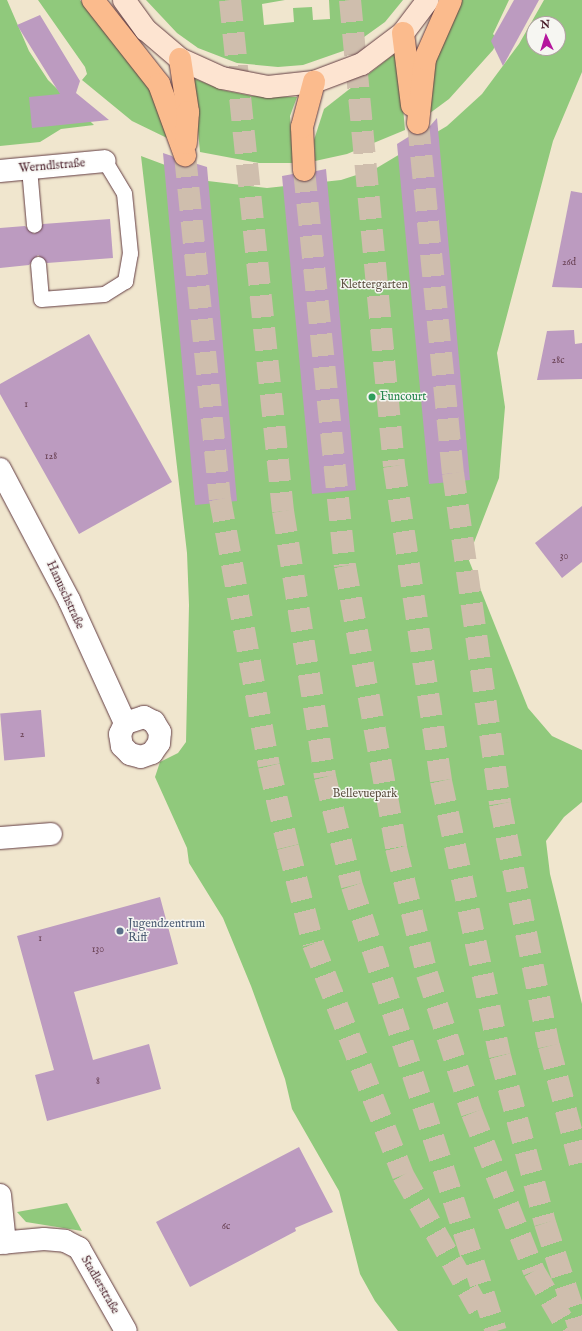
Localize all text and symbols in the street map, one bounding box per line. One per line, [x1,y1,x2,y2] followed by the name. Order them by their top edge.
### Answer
[526,16,566,56] north arrow
[540,18,550,32] text: N
[18,156,86,176] street label: Werndlstraße
[562,257,576,269] house number: 26d
[340,278,408,292] park label: Klettergarten
[552,355,564,367] house number: 28c
[380,390,426,404] place label: Funcourt
[367,392,377,402] marker: Funcourt
[24,399,28,411] house number: 1
[45,451,57,463] house number: 128
[560,551,568,563] house number: 30
[43,559,87,631] street label: Hanuschstraße
[20,729,24,741] house number: 2
[332,787,398,801] park label: Bellevuepark
[128,917,205,945] place label: Jugendzentrum Riff
[115,926,125,936] marker: Jugendzentrum Riff
[38,933,42,945] house number: 1
[92,944,104,956] house number: 130
[96,1076,100,1088] house number: 8
[222,1221,230,1233] house number: 6c
[78,1253,122,1317] street label: Stadlerstraße

